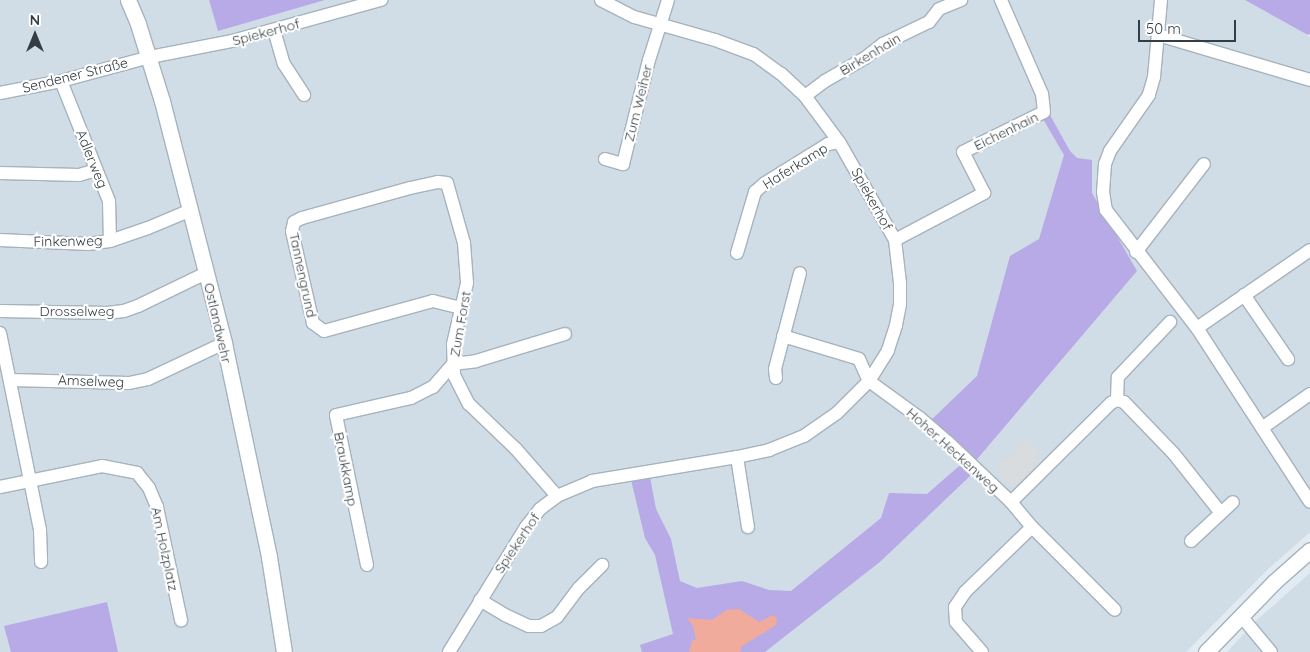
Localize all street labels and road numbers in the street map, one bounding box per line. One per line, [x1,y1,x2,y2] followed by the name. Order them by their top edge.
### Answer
[230,15,302,49] street label: Spiekerhof
[836,29,904,79] street label: Birkenhain
[20,54,130,96] street label: Sendener Straße
[620,63,656,143] street label: Zum Weiher
[971,108,1041,154] street label: Eichenhain
[73,127,111,191] street label: Adlerweg
[759,139,831,193] street label: Haferkamp
[848,165,896,233] street label: Spiekerhof
[286,231,320,319] street label: Tannengrund
[33,232,103,250] street label: Finkenweg
[201,281,235,365] street label: Ostlandwehr
[446,290,474,358] street label: Zum Forst
[40,303,114,319] street label: Drosselweg
[58,371,124,391] street label: Amselweg
[903,404,1003,496] street label: Hoher Heckenweg
[331,430,361,508] street label: Braukkamp
[148,505,182,593] street label: Am Holzplatz
[491,510,543,576] street label: Spiekerhof

